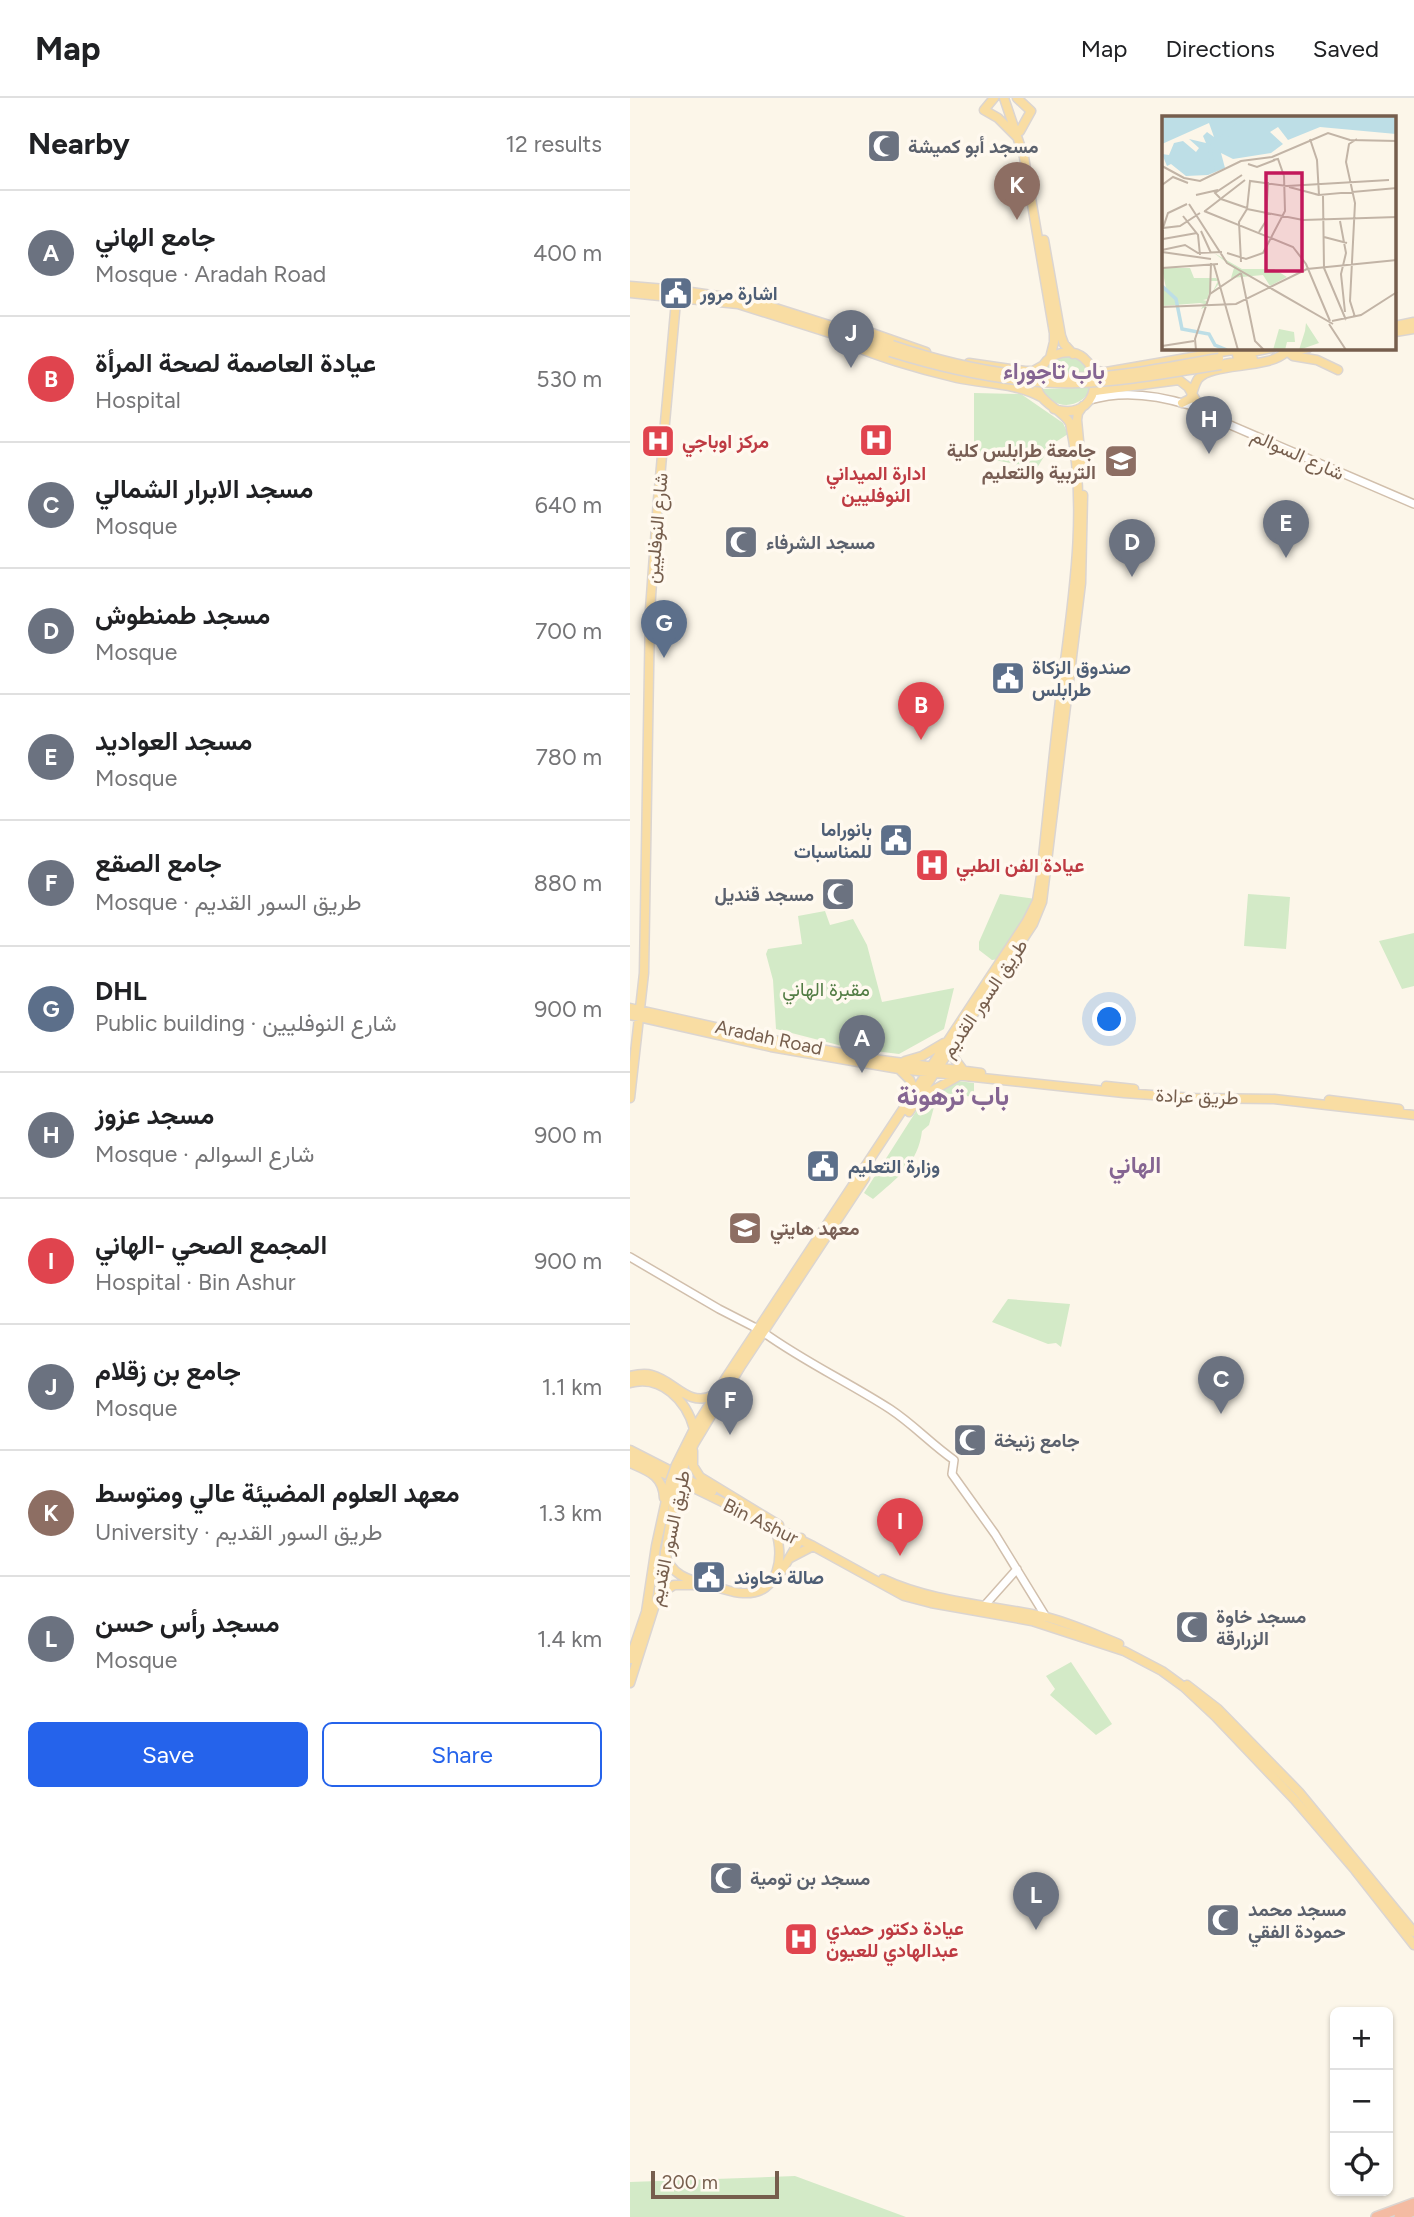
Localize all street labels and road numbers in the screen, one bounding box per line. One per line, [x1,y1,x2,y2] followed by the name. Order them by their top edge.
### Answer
[1247,424,1348,486] street label: شارع السوالم
[640,472,674,584] street label: شارع النوفليين
[936,935,1033,1062] street label: طريق السور القديم
[713,1015,825,1060] street label: Aradah Road
[1155,1084,1239,1109] street label: طريق عرادة
[644,1468,696,1608] street label: طريق السور القديم
[719,1493,803,1550] street label: Bin Ashur

